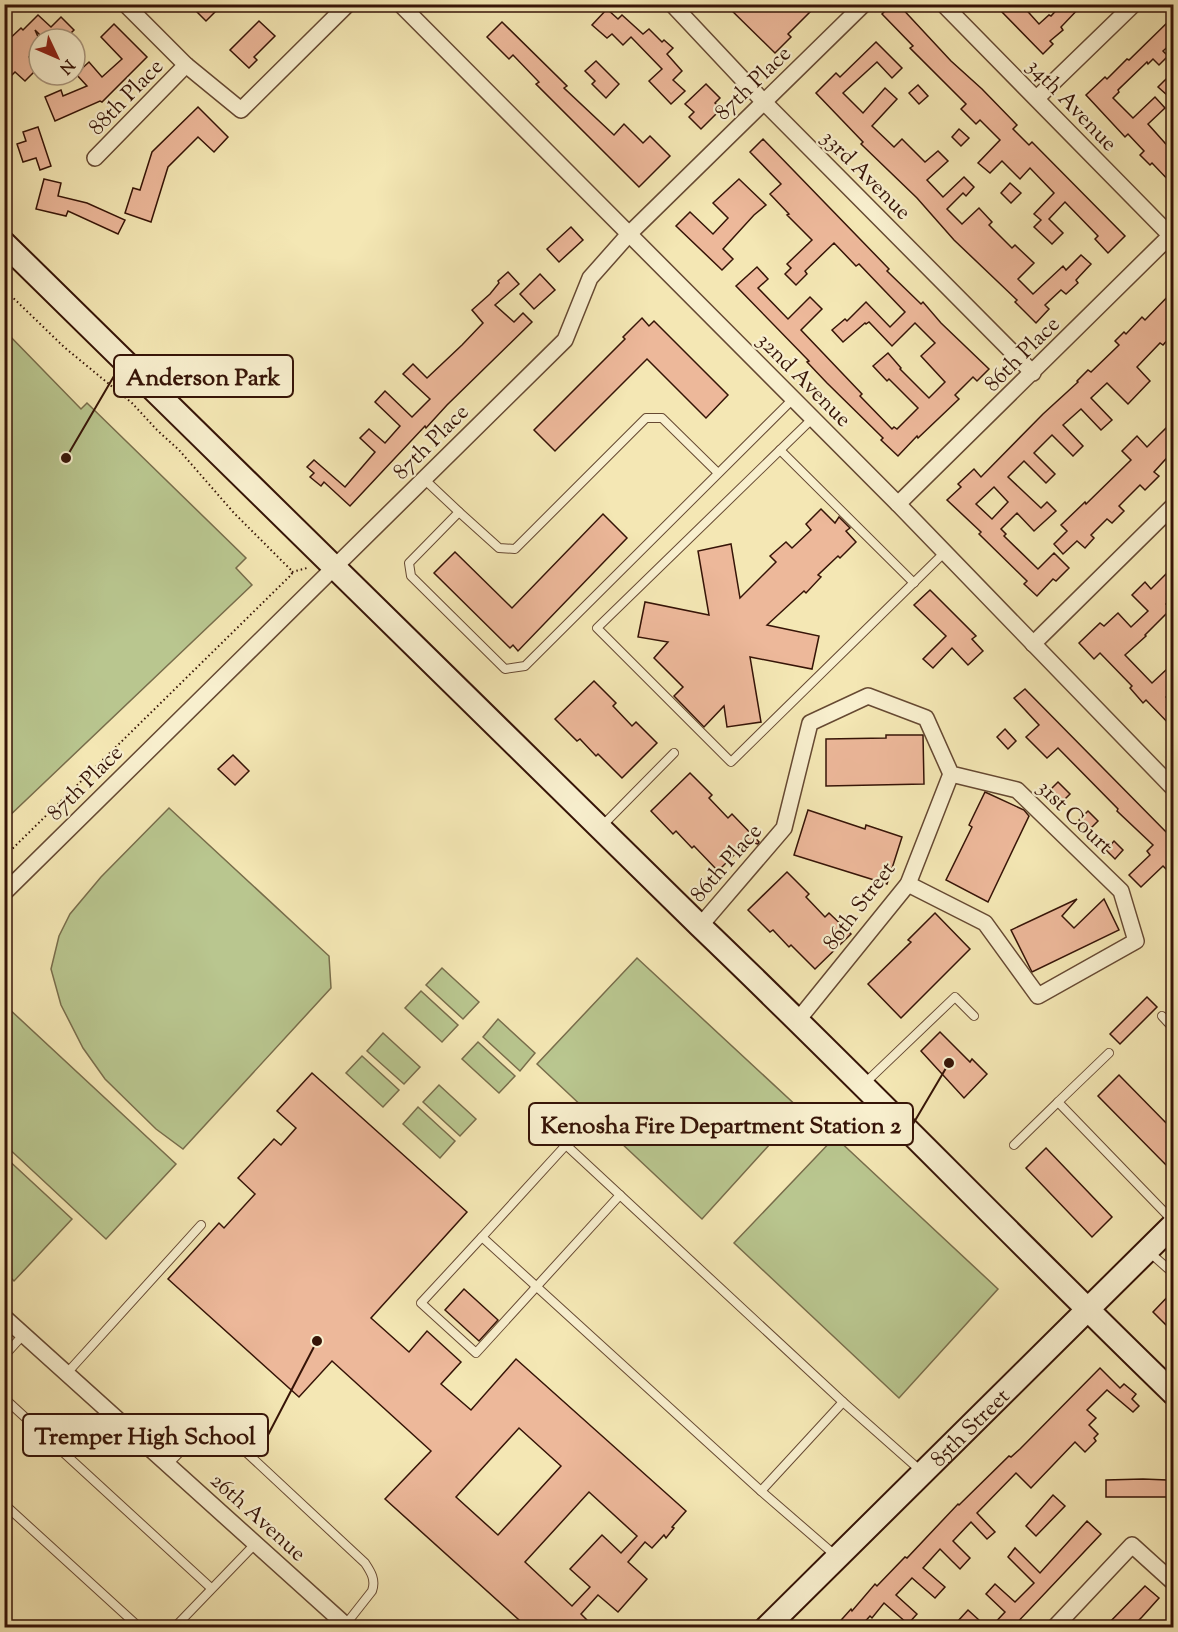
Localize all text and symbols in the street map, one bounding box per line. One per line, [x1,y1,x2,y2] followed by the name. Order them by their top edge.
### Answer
[27,27,87,87] north arrow
[709,39,800,129] street label: 87th Place
[1018,52,1123,160] street label: 34th Avenue
[53,53,79,78] text: N
[82,53,172,144] street label: 88th Place
[812,124,917,229] street label: 33rd Avenue
[978,310,1068,400] street label: 86th Place
[748,326,858,436] street label: 32nd Avenue
[114,355,293,397] callout: Anderson Park
[126,362,281,396] text: Anderson Park
[387,398,477,488] street label: 87th Place
[41,739,131,829] street label: 87th Place
[1029,774,1119,863] street label: 31st Court
[684,817,771,911] street label: 86th Place
[816,855,905,958] street label: 86th Street
[529,1103,913,1145] callout: Kenosha Fire Department Station 2
[541,1110,902,1144] text: Kenosha Fire Department Station 2
[924,1382,1019,1476] street label: 85th Street
[23,1414,268,1456] callout: Tremper High School
[34,1421,256,1455] text: Tremper High School
[202,1466,312,1570] street label: 26th Avenue

